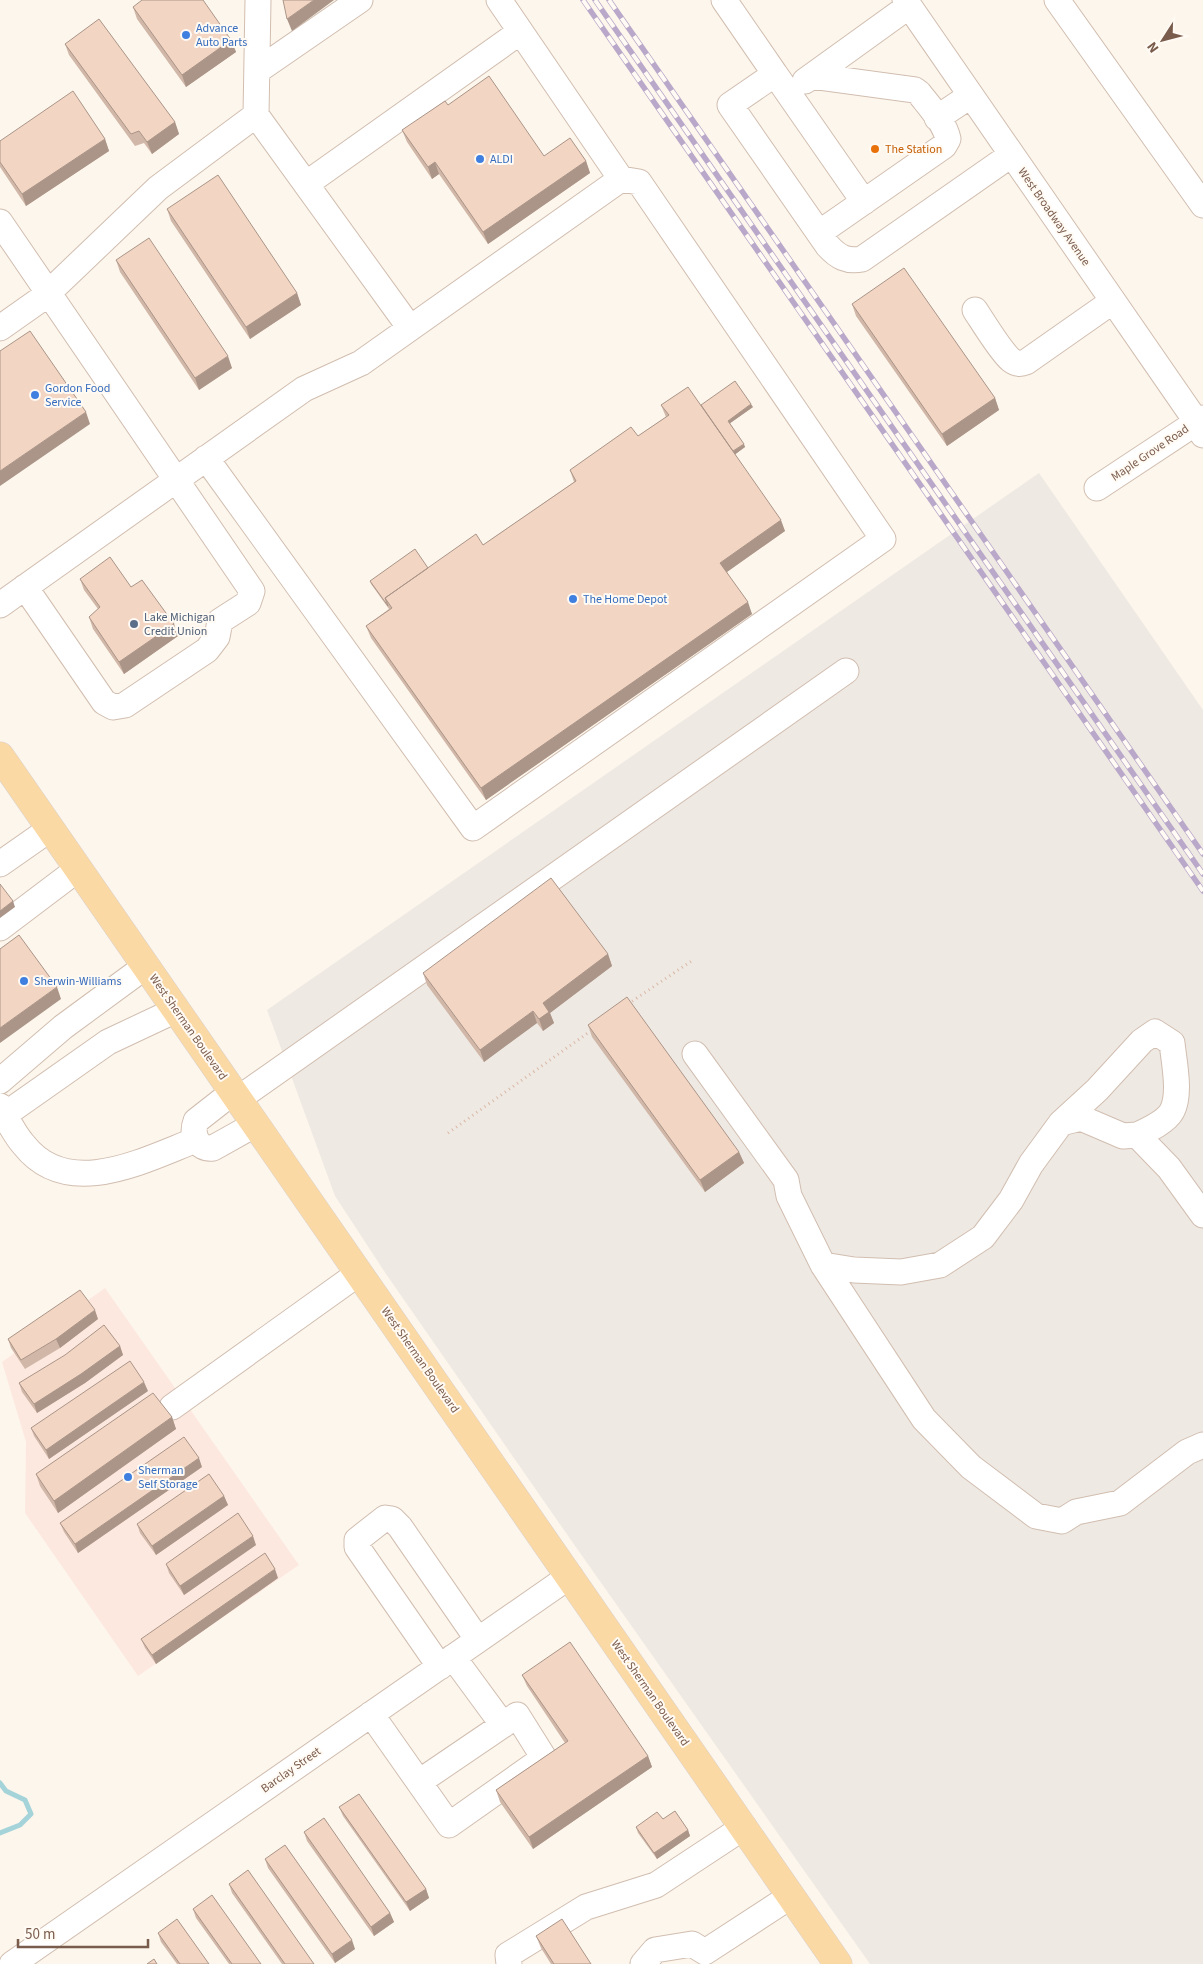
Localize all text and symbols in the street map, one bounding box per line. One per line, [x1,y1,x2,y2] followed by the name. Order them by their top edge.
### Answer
[1138,15,1188,65] north arrow
[196,20,247,51] place label: Advance Auto Parts
[180,29,192,41] marker: Advance Auto Parts
[1142,37,1164,57] text: N
[885,141,942,158] place label: The Station
[869,143,881,155] marker: The Station
[490,151,513,168] place label: ALDI
[474,153,486,165] marker: ALDI
[1014,164,1094,270] street label: West Broadway Avenue
[45,380,111,411] place label: Gordon Food Service
[29,389,41,401] marker: Gordon Food Service
[1108,421,1192,485] street label: Maple Grove Road
[583,591,667,608] place label: The Home Depot
[567,593,579,605] marker: The Home Depot
[144,609,215,640] place label: Lake Michigan Credit Union
[128,618,140,630] marker: Lake Michigan Credit Union
[145,971,231,1083] street label: West Sherman Boulevard
[34,973,122,990] place label: Sherwin-Williams
[18,975,30,987] marker: Sherwin-Williams
[377,1304,463,1416] street label: West Sherman Boulevard
[138,1462,198,1493] place label: Sherman Self Storage
[122,1471,134,1483] marker: Sherman Self Storage
[607,1637,693,1749] street label: West Sherman Boulevard
[258,1743,324,1797] street label: Barclay Street
[18,1916,148,1948] scale bar
[25,1924,55,1945] text: 50 m

